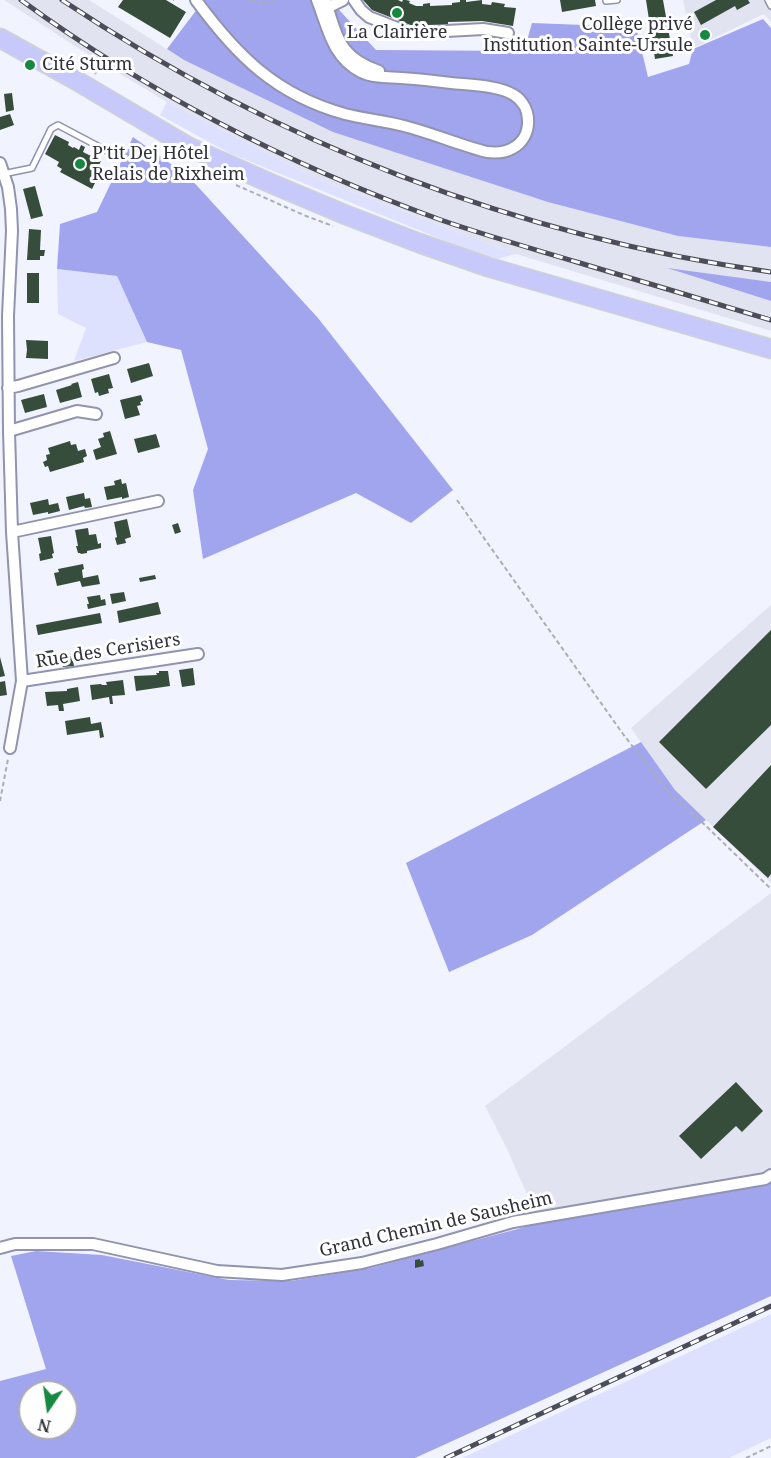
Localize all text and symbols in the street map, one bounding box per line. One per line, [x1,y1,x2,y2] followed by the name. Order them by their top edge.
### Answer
[390,6,404,20] marker: La Clairière
[483,14,693,57] place label: Collège privé Institution Sainte-Ursule
[347,22,447,44] place label: La Clairière
[698,28,712,42] marker: Collège privé Institution Sainte-Ursule
[42,54,133,76] place label: Cité Sturm
[23,58,37,72] marker: Cité Sturm
[92,143,245,186] place label: P'tit Dej Hôtel Relais de Rixheim
[73,157,87,171] marker: P'tit Dej Hôtel Relais de Rixheim
[34,629,182,673] street label: Rue des Cerisiers
[317,1188,555,1262] street label: Grand Chemin de Sausheim
[18,1380,78,1440] north arrow
[36,1413,53,1438] text: N

